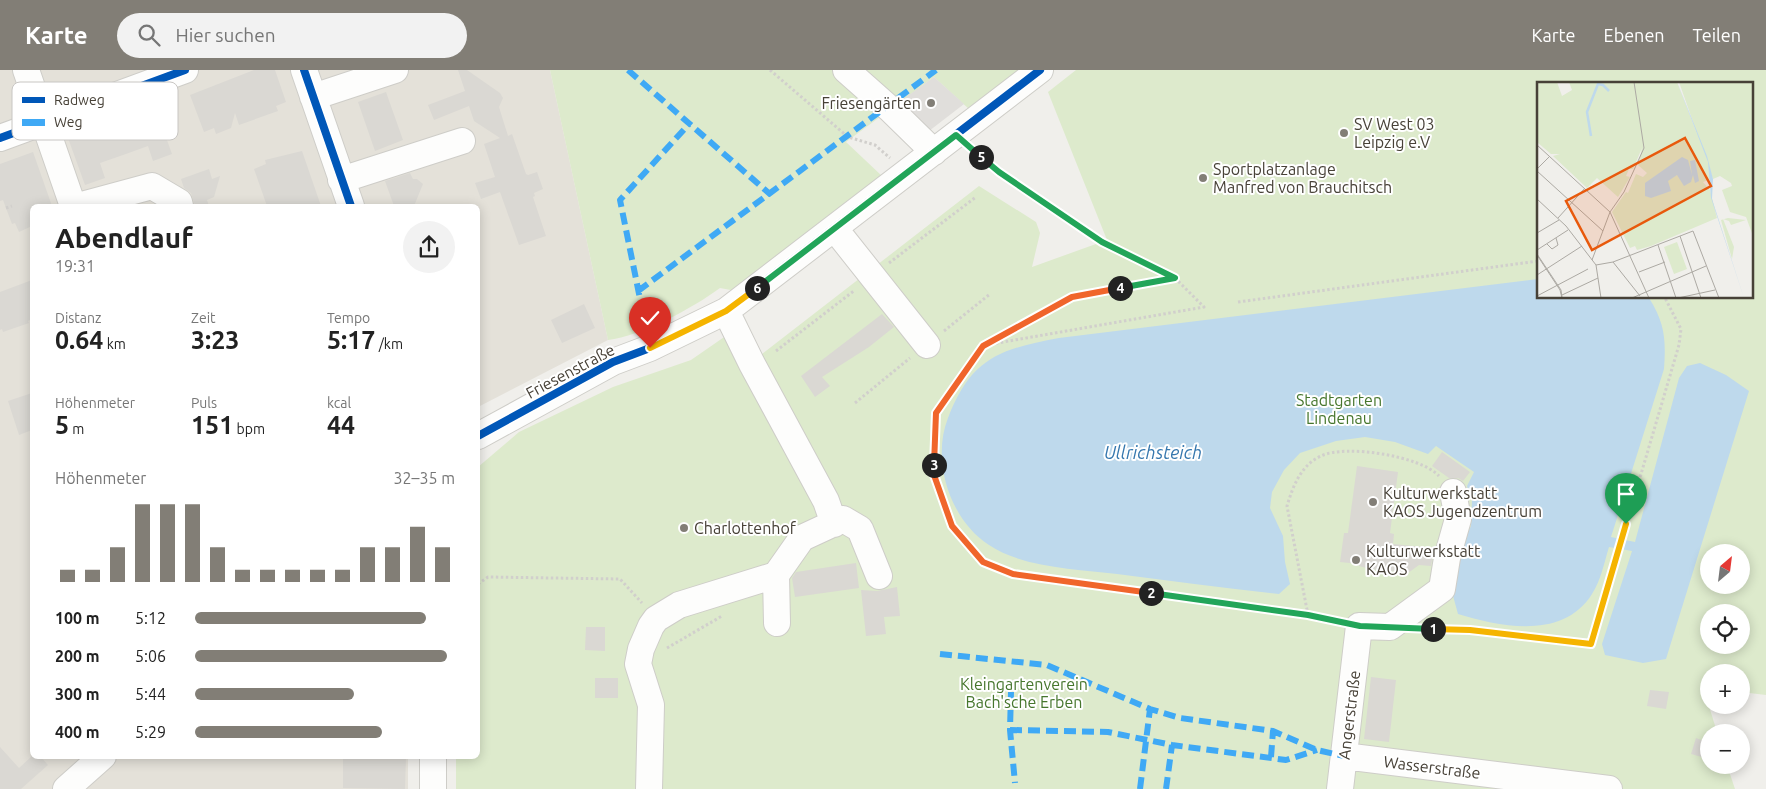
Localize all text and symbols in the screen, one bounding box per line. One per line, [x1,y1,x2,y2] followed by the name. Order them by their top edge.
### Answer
[117,13,467,58] search box
[135,21,163,49] icon: search
[25,22,87,49] text: Karte
[175,24,276,46] text: Hier suchen
[1532,25,1576,45] text: Karte
[1604,25,1665,45] text: Ebenen
[1693,25,1741,45] text: Teilen
[12,82,178,140] legend
[1537,82,1754,299] inset map
[54,92,105,108] text: Radweg
[821,94,921,112] place label: Friesengärten
[925,97,937,109] marker: Friesengärten
[54,114,83,130] text: Weg
[1354,115,1435,151] place label: SV West 03 Leipzig e.V
[1338,127,1350,139] marker: SV West 03 Leipzig e.V
[968,144,994,170] pin: 5
[978,149,985,165] text: 5
[1213,160,1392,196] place label: Sportplatzanlage Manfred von Brauchitsch
[1197,172,1209,184] marker: Sportplatzanlage Manfred von Brauchitsch
[403,221,455,273] button: share
[55,222,193,253] text: Abendlauf
[55,257,95,275] text: 19:31
[744,276,770,300] pin: 6
[1108,276,1132,300] pin: 4
[754,280,761,296] text: 6
[1117,280,1124,296] text: 4
[629,297,671,348] pin
[636,304,664,332] icon: check
[55,310,101,326] text: Distanz
[191,310,216,326] text: Zeit
[327,310,370,326] text: Tempo
[55,326,103,354] text: 0.64
[191,326,239,354] text: 3:23
[327,326,375,354] text: 5:17
[103,336,126,352] text: km
[375,336,403,352] text: /km
[523,340,617,402] street label: Friesenstraße
[1296,391,1382,427] park label: Stadtgarten Lindenau
[55,395,135,411] text: Höhenmeter
[191,395,217,411] text: Puls
[327,395,351,411] text: kcal
[55,411,69,439] text: 5
[191,411,233,439] text: 151
[327,411,355,439] text: 44
[69,421,84,437] text: m
[233,421,265,437] text: bpm
[1104,442,1202,462] water label: Ullrichsteich
[922,452,946,478] pin: 3
[931,457,938,473] text: 3
[55,469,146,487] text: Höhenmeter
[393,469,455,487] text: 32–35 m
[1605,473,1647,524] pin
[1612,480,1640,508] icon: arrive
[1383,484,1542,520] place label: Kulturwerkstatt KAOS Jugendzentrum
[1367,496,1379,508] marker: Kulturwerkstatt KAOS Jugendzentrum
[694,519,797,537] place label: Charlottenhof
[678,522,690,534] marker: Charlottenhof
[1366,542,1481,578] place label: Kulturwerkstatt KAOS
[1700,544,1750,594] north arrow
[1700,544,1750,774] map controls
[1350,554,1362,566] marker: Kulturwerkstatt KAOS
[1138,580,1164,606] pin: 2
[1148,585,1155,601] text: 2
[1700,604,1750,654] button: locate
[55,609,100,627] text: 100 m
[135,609,166,627] text: 5:12
[1420,616,1446,642] pin: 1
[1430,621,1437,637] text: 1
[55,647,100,665] text: 200 m
[135,647,166,665] text: 5:06
[1700,664,1750,714] button: +
[1335,669,1363,761] street label: Angerstraße
[960,675,1088,711] park label: Kleingartenverein Bach'sche Erben
[55,685,100,703] text: 300 m
[135,685,166,703] text: 5:44
[55,723,100,741] text: 400 m
[135,723,166,741] text: 5:29
[1700,724,1750,774] button: −
[1383,752,1481,782] street label: Wasserstraße

